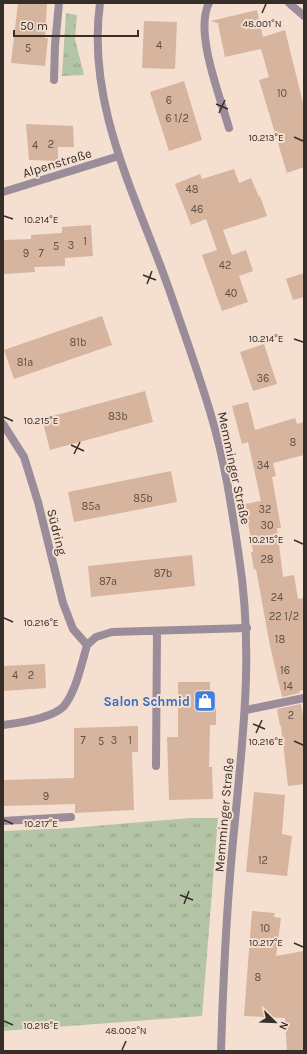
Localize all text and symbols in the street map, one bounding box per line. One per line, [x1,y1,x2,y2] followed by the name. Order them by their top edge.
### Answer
[14,12,138,38] scale bar
[243,18,281,30] text: 48.001°N
[20,19,48,33] text: 50 m
[156,39,162,52] house number: 4
[25,42,31,55] house number: 5
[277,87,287,100] house number: 10
[166,94,172,107] house number: 6
[165,112,189,125] house number: 6 1/2
[248,132,284,144] text: 10.213°E
[48,138,54,151] house number: 2
[32,139,38,152] house number: 4
[21,145,94,181] street label: Alpenstraße
[186,183,199,196] house number: 48
[191,203,203,216] house number: 46
[24,214,58,226] text: 10.214°E
[83,235,87,248] house number: 1
[68,239,74,252] house number: 3
[53,240,59,253] house number: 5
[23,247,29,260] house number: 9
[38,247,44,260] house number: 7
[219,259,231,272] house number: 42
[225,287,237,300] house number: 40
[249,333,283,345] text: 10.214°E
[70,336,86,349] house number: 81b
[17,356,33,369] house number: 81a
[257,372,269,385] house number: 36
[108,410,128,423] house number: 83b
[215,410,253,526] street label: Memminger Straße
[24,415,58,427] text: 10.215°E
[290,436,297,449] house number: 8
[257,459,269,472] house number: 34
[133,492,153,505] house number: 85b
[81,500,101,513] house number: 85a
[259,503,271,516] house number: 32
[44,507,70,557] street label: Südring
[260,519,274,532] house number: 30
[249,534,283,546] text: 10.215°E
[260,553,274,566] house number: 28
[154,567,172,580] house number: 87b
[99,575,117,588] house number: 87a
[271,591,283,604] house number: 24
[269,610,299,623] house number: 22 1/2
[24,617,58,629] text: 10.216°E
[275,633,285,646] house number: 18
[280,664,290,677] house number: 16
[12,669,18,682] house number: 4
[28,669,34,682] house number: 2
[283,680,293,693] house number: 14
[192,688,218,714] shop icon: Salon Schmid
[104,694,190,709] place label: Salon Schmid
[288,709,294,722] house number: 2
[80,734,86,747] house number: 7
[111,734,117,747] house number: 3
[128,734,132,747] house number: 1
[98,735,104,748] house number: 5
[249,736,283,748] text: 10.216°E
[212,757,237,873] street label: Memminger Straße
[43,790,49,803] house number: 9
[24,818,58,830] text: 10.217°E
[258,854,268,867] house number: 12
[260,922,270,935] house number: 10
[249,937,283,949] text: 10.217°E
[255,971,262,984] house number: 8
[255,1002,295,1042] north arrow
[23,1020,59,1032] text: 10.218°E
[276,1020,291,1032] text: N
[105,1025,147,1037] text: 48.002°N

